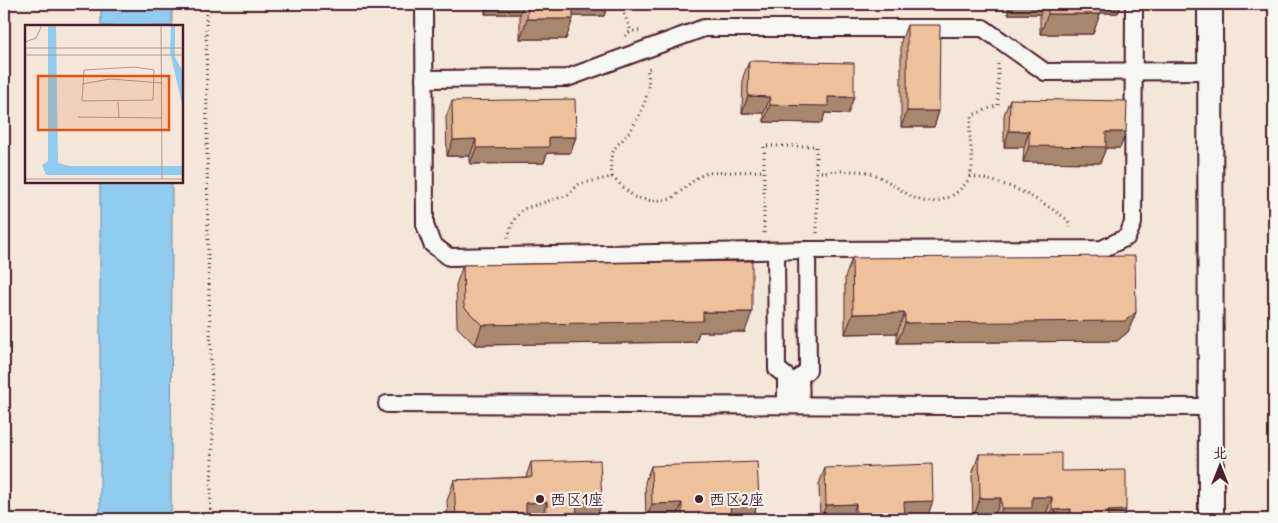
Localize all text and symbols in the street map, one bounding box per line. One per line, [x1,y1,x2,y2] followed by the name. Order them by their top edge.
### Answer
[25,25,182,182] inset map
[1196,440,1246,490] north arrow
[1213,443,1227,462] text: 北
[550,488,604,510] place label: 西区1座
[709,488,765,510] place label: 西区2座
[534,493,546,505] marker: 西区1座
[693,493,705,505] marker: 西区2座

